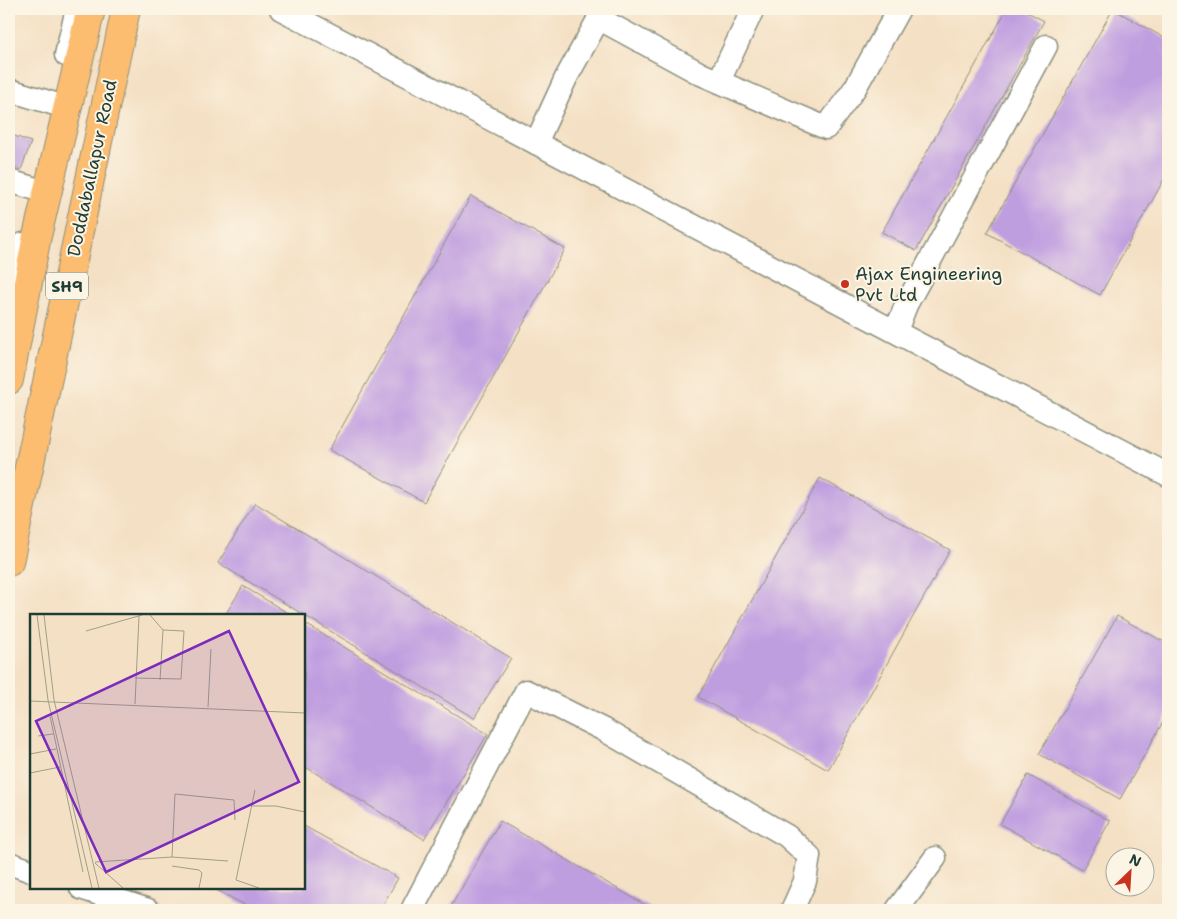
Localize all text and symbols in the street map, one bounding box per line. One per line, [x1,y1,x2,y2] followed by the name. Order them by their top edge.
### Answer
[62,77,122,259] street label: Doddaballapur Road
[855,262,1002,307] place label: Ajax Engineering Pvt Ltd
[46,272,88,300] road number: SH9
[839,278,851,290] marker: Ajax Engineering Pvt Ltd
[30,614,305,889] inset map
[1104,846,1154,896] north arrow
[1127,850,1144,871] text: N

